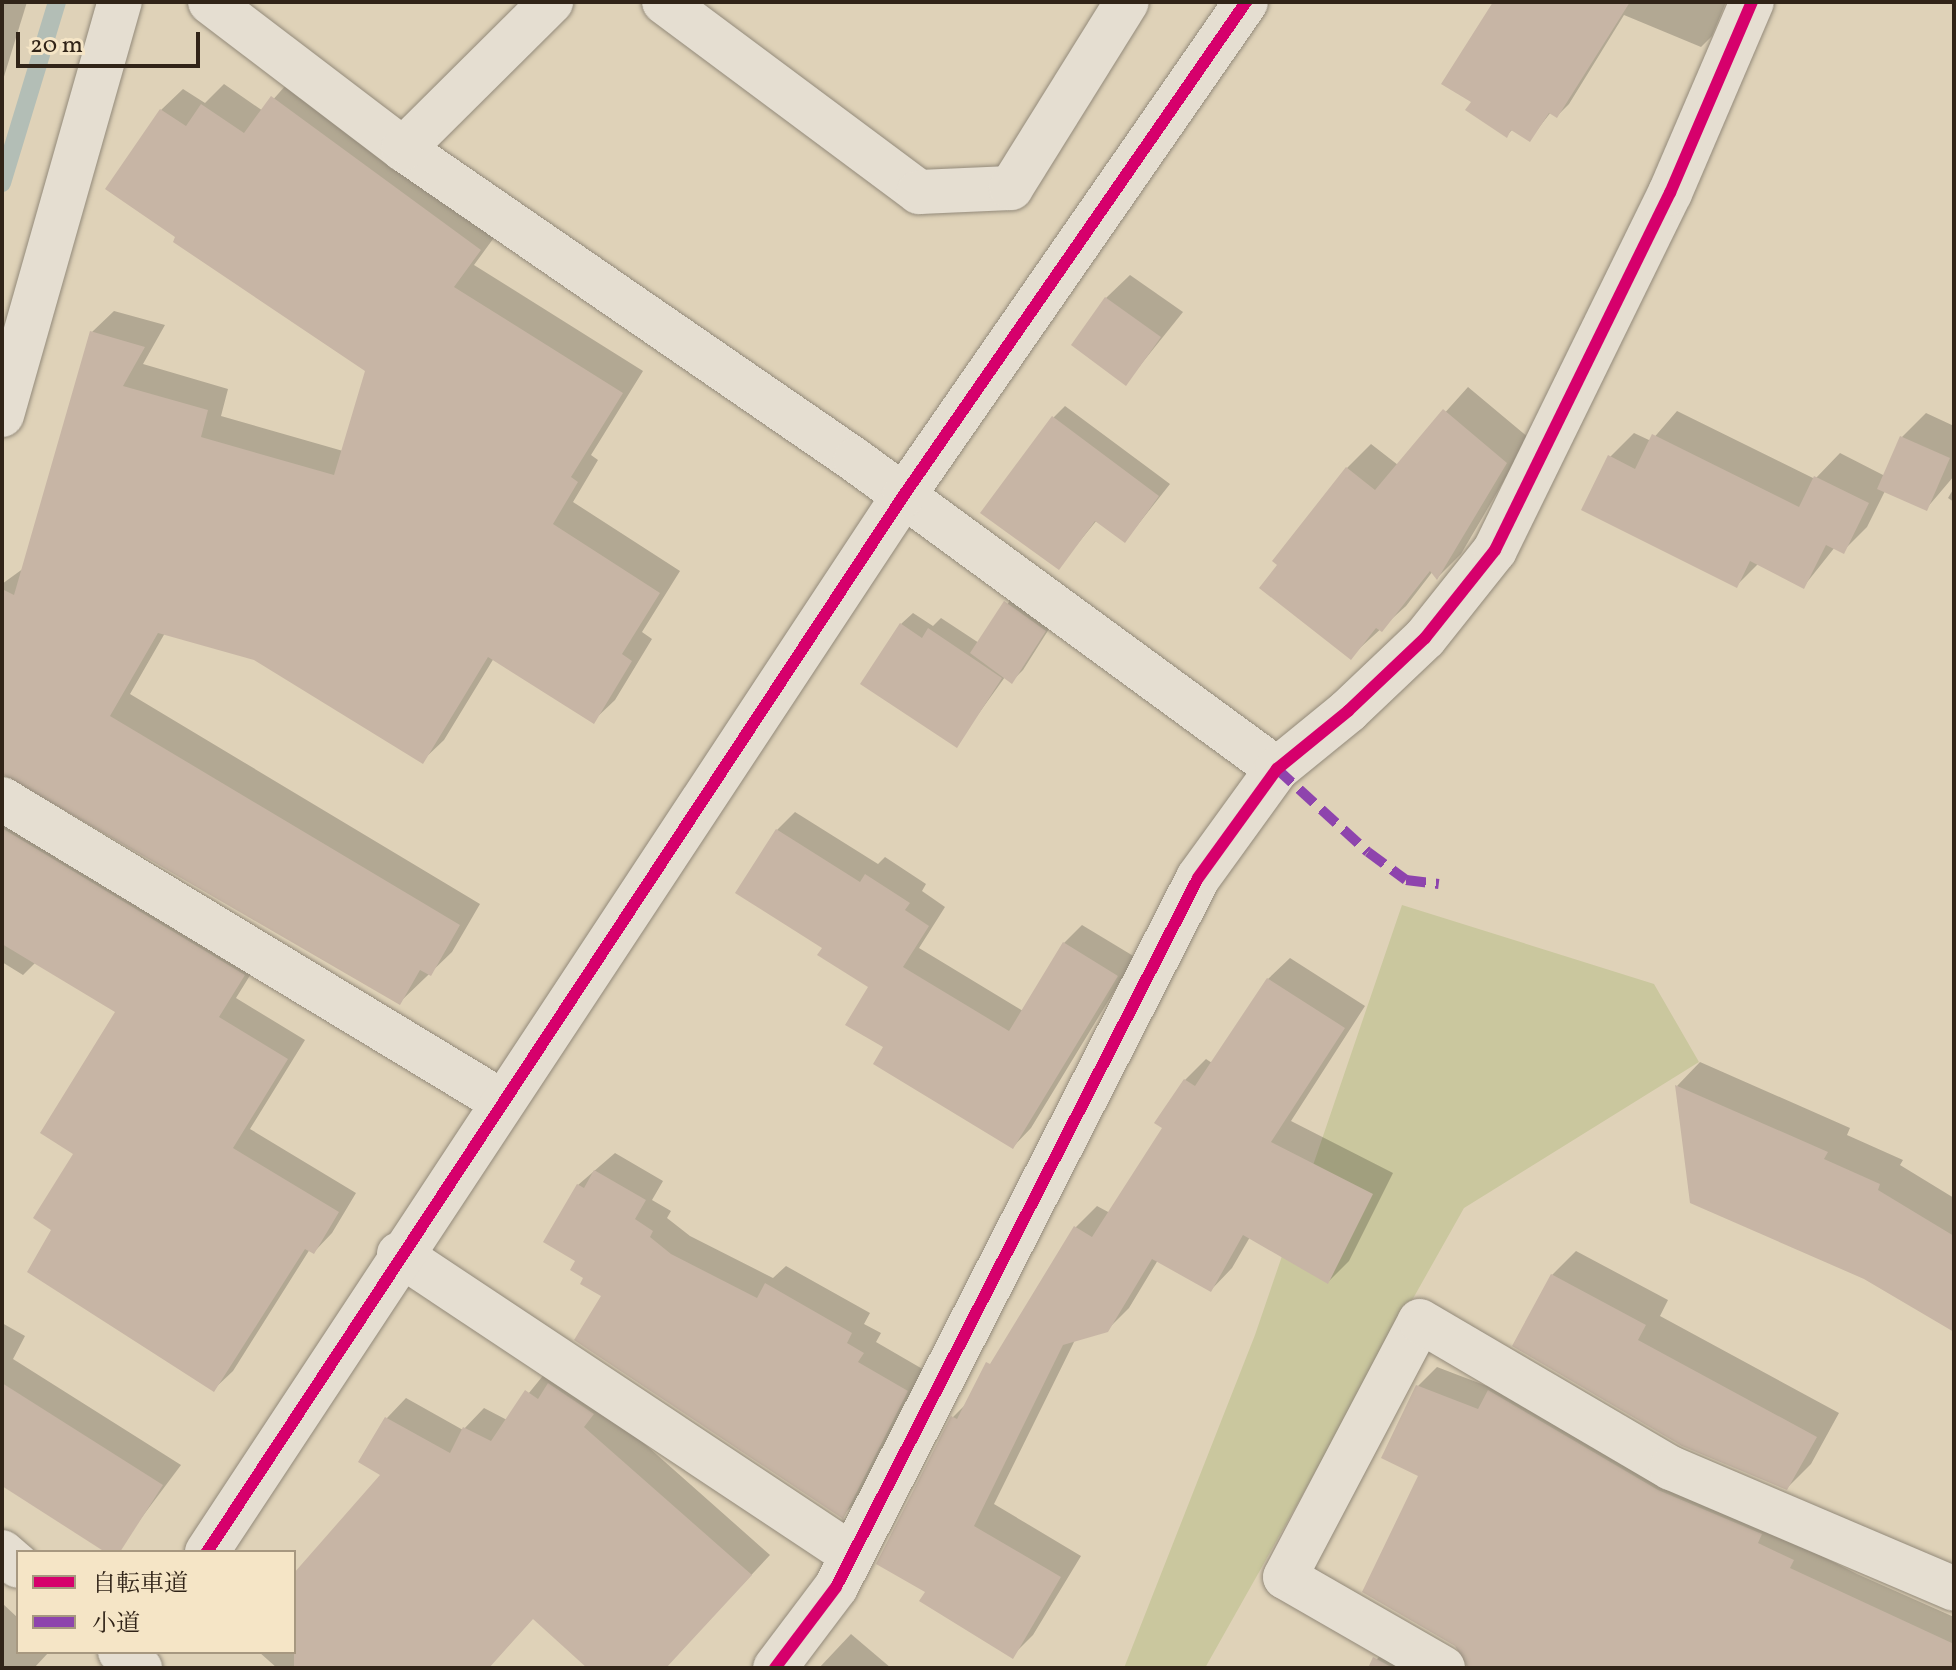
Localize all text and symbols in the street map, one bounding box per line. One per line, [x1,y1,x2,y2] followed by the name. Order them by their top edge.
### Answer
[20,16,204,66] scale bar
[30,29,83,63] text: 20 m
[16,1550,296,1654] legend
[92,1568,188,1602] text: 自転車道
[92,1608,140,1642] text: 小道

